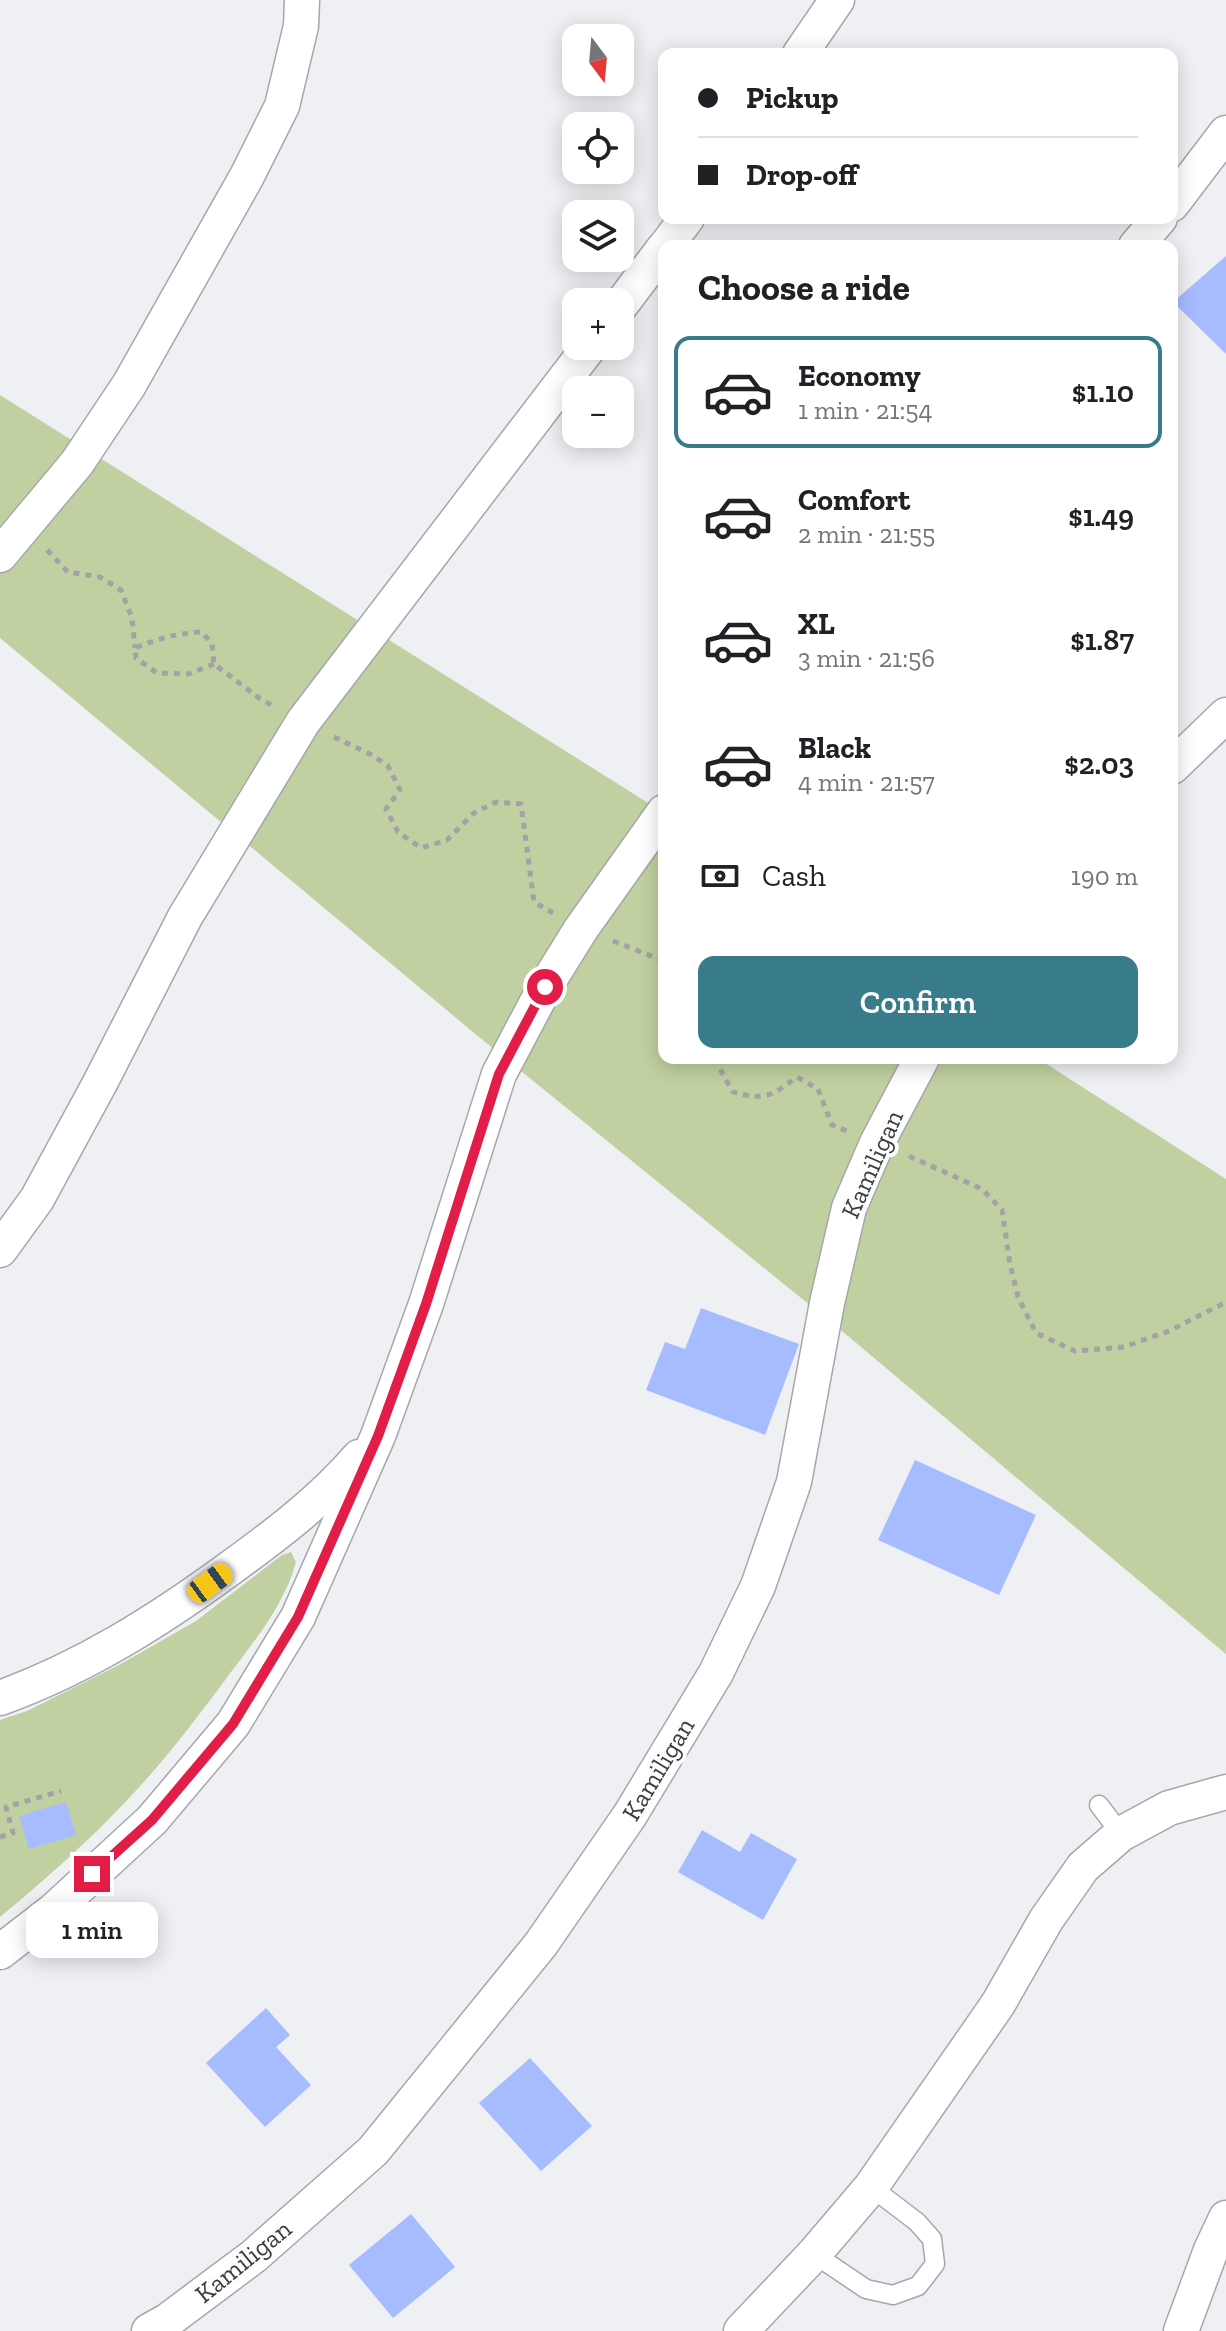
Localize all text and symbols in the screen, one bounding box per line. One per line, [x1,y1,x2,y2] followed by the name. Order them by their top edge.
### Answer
[562,24,634,96] north arrow
[562,24,634,448] map controls
[746,80,838,116] text: Pickup
[562,112,634,184] button: locate
[746,157,858,193] text: Drop-off
[562,200,634,272] button: layers
[698,266,910,309] text: Choose a ride
[562,288,634,360] button: +
[702,356,774,428] icon: car
[798,358,921,394] text: Economy
[1072,374,1134,410] text: $1.10
[562,376,634,448] button: −
[798,394,933,426] text: 1 min · 21:54
[702,480,774,552] icon: car
[798,482,910,518] text: Comfort
[1068,498,1134,534] text: $1.49
[798,518,935,550] text: 2 min · 21:55
[702,604,774,676] icon: car
[798,606,835,642] text: XL
[1070,622,1134,658] text: $1.87
[798,642,935,674] text: 3 min · 21:56
[702,728,774,800] icon: car
[798,730,871,766] text: Black
[1064,746,1134,782] text: $2.03
[798,766,935,798] text: 4 min · 21:57
[698,854,742,898] icon: cash
[762,858,826,894] text: Cash
[1071,860,1138,892] text: 190 m
[698,956,1138,1048] button: Confirm
[527,969,563,1005] route start
[834,1105,910,1223] street label: Kamiligan
[184,1559,236,1607] car
[615,1711,701,1826] street label: Kamiligan
[74,1856,110,1892] route end
[26,1902,158,1958] callout: 1 min
[61,1914,123,1946] text: 1 min
[188,2212,298,2310] street label: Kamiligan

